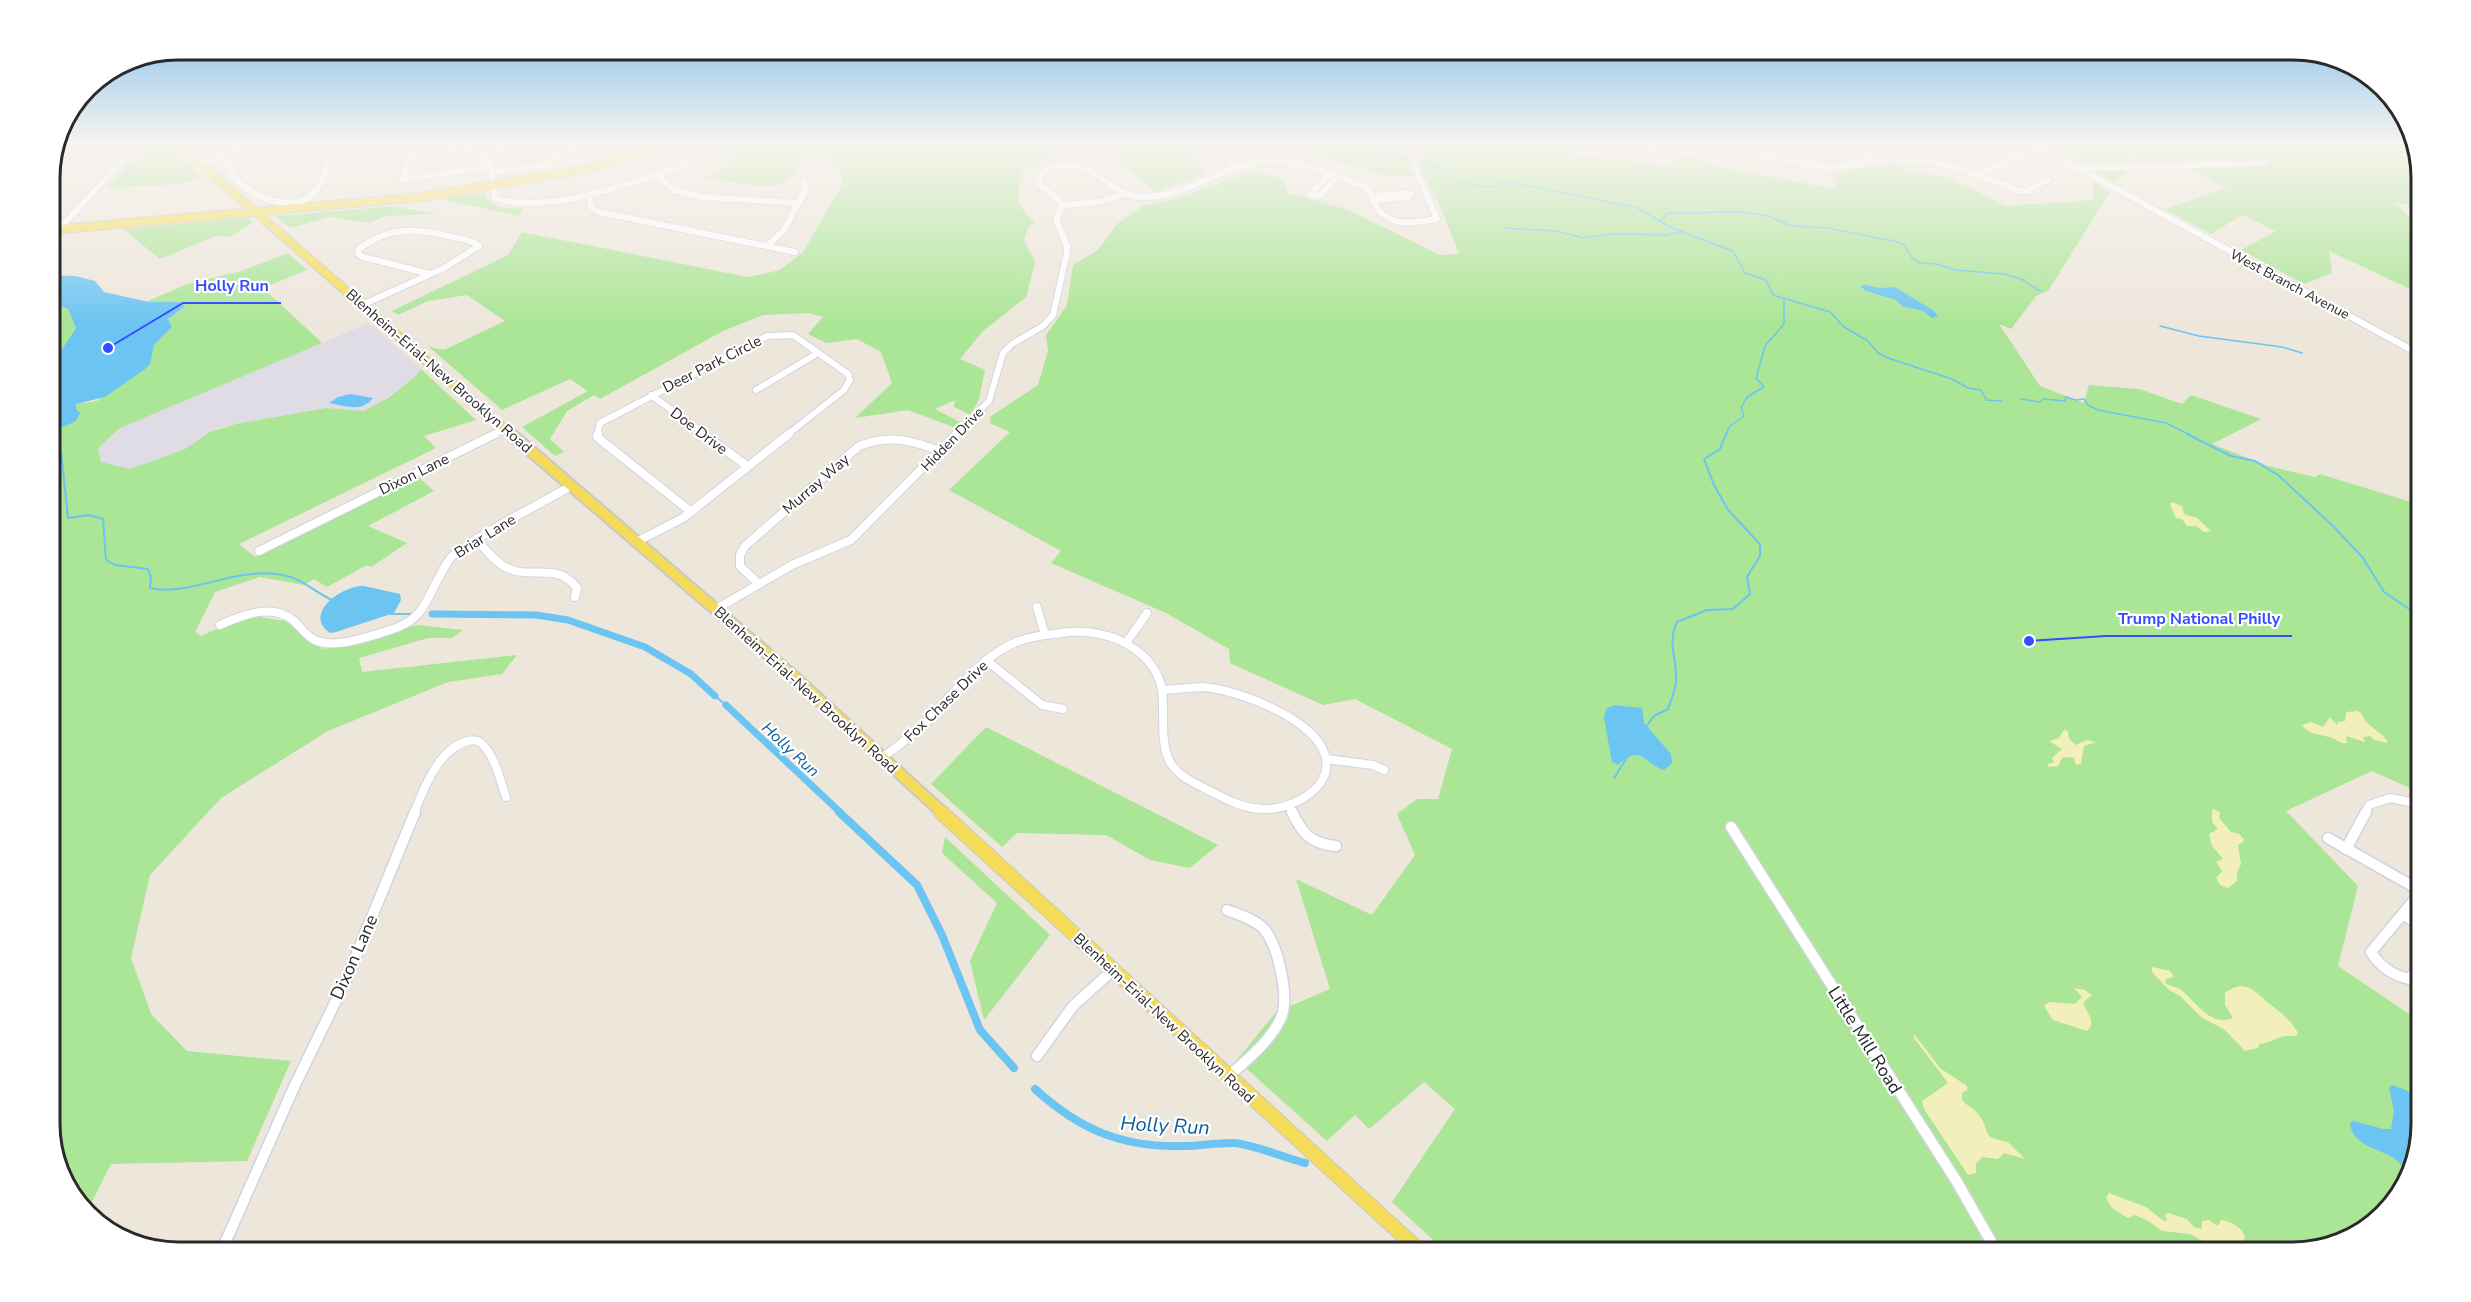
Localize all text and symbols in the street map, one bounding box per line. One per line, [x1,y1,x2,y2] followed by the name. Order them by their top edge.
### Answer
[2227,245,2353,324] street label: West Branch Avenue
[183,269,281,303] callout: Holly Run
[195,275,269,297] text: Holly Run
[342,284,536,458] street label: Blenheim-Erial-New Brooklyn Road
[659,331,765,397] street label: Deer Park Circle
[666,403,732,459] street label: Doe Drive
[917,403,988,476] street label: Hidden Drive
[376,448,452,500] street label: Dixon Lane
[778,449,854,519] street label: Murray Way
[451,509,519,563] street label: Briar Lane
[710,602,902,778] street label: Blenheim-Erial-New Brooklyn Road
[2106,602,2292,636] callout: Trump National Philly
[2118,608,2281,630] text: Trump National Philly
[900,656,992,746] street label: Fox Chase Drive
[757,717,824,782] water label: Holly Run
[325,911,383,1003] street label: Dixon Lane
[1069,929,1259,1107] street label: Blenheim-Erial-New Brooklyn Road
[1822,982,1908,1098] street label: Little Mill Road
[1120,1110,1210,1141] water label: Holly Run

